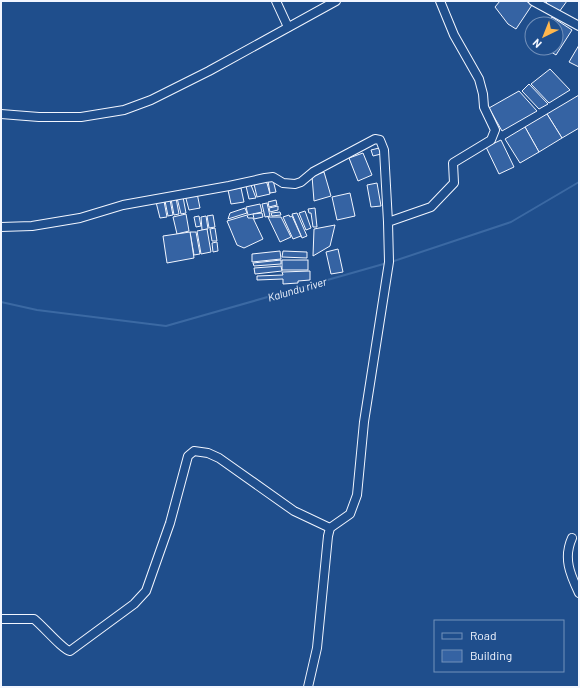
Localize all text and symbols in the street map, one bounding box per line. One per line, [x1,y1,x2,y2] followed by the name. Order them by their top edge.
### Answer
[524,16,564,56] north arrow
[530,36,544,51] text: N
[266,274,329,304] water label: Kalundu river
[434,620,564,672] legend
[470,628,497,642] text: Road
[470,648,512,662] text: Building

